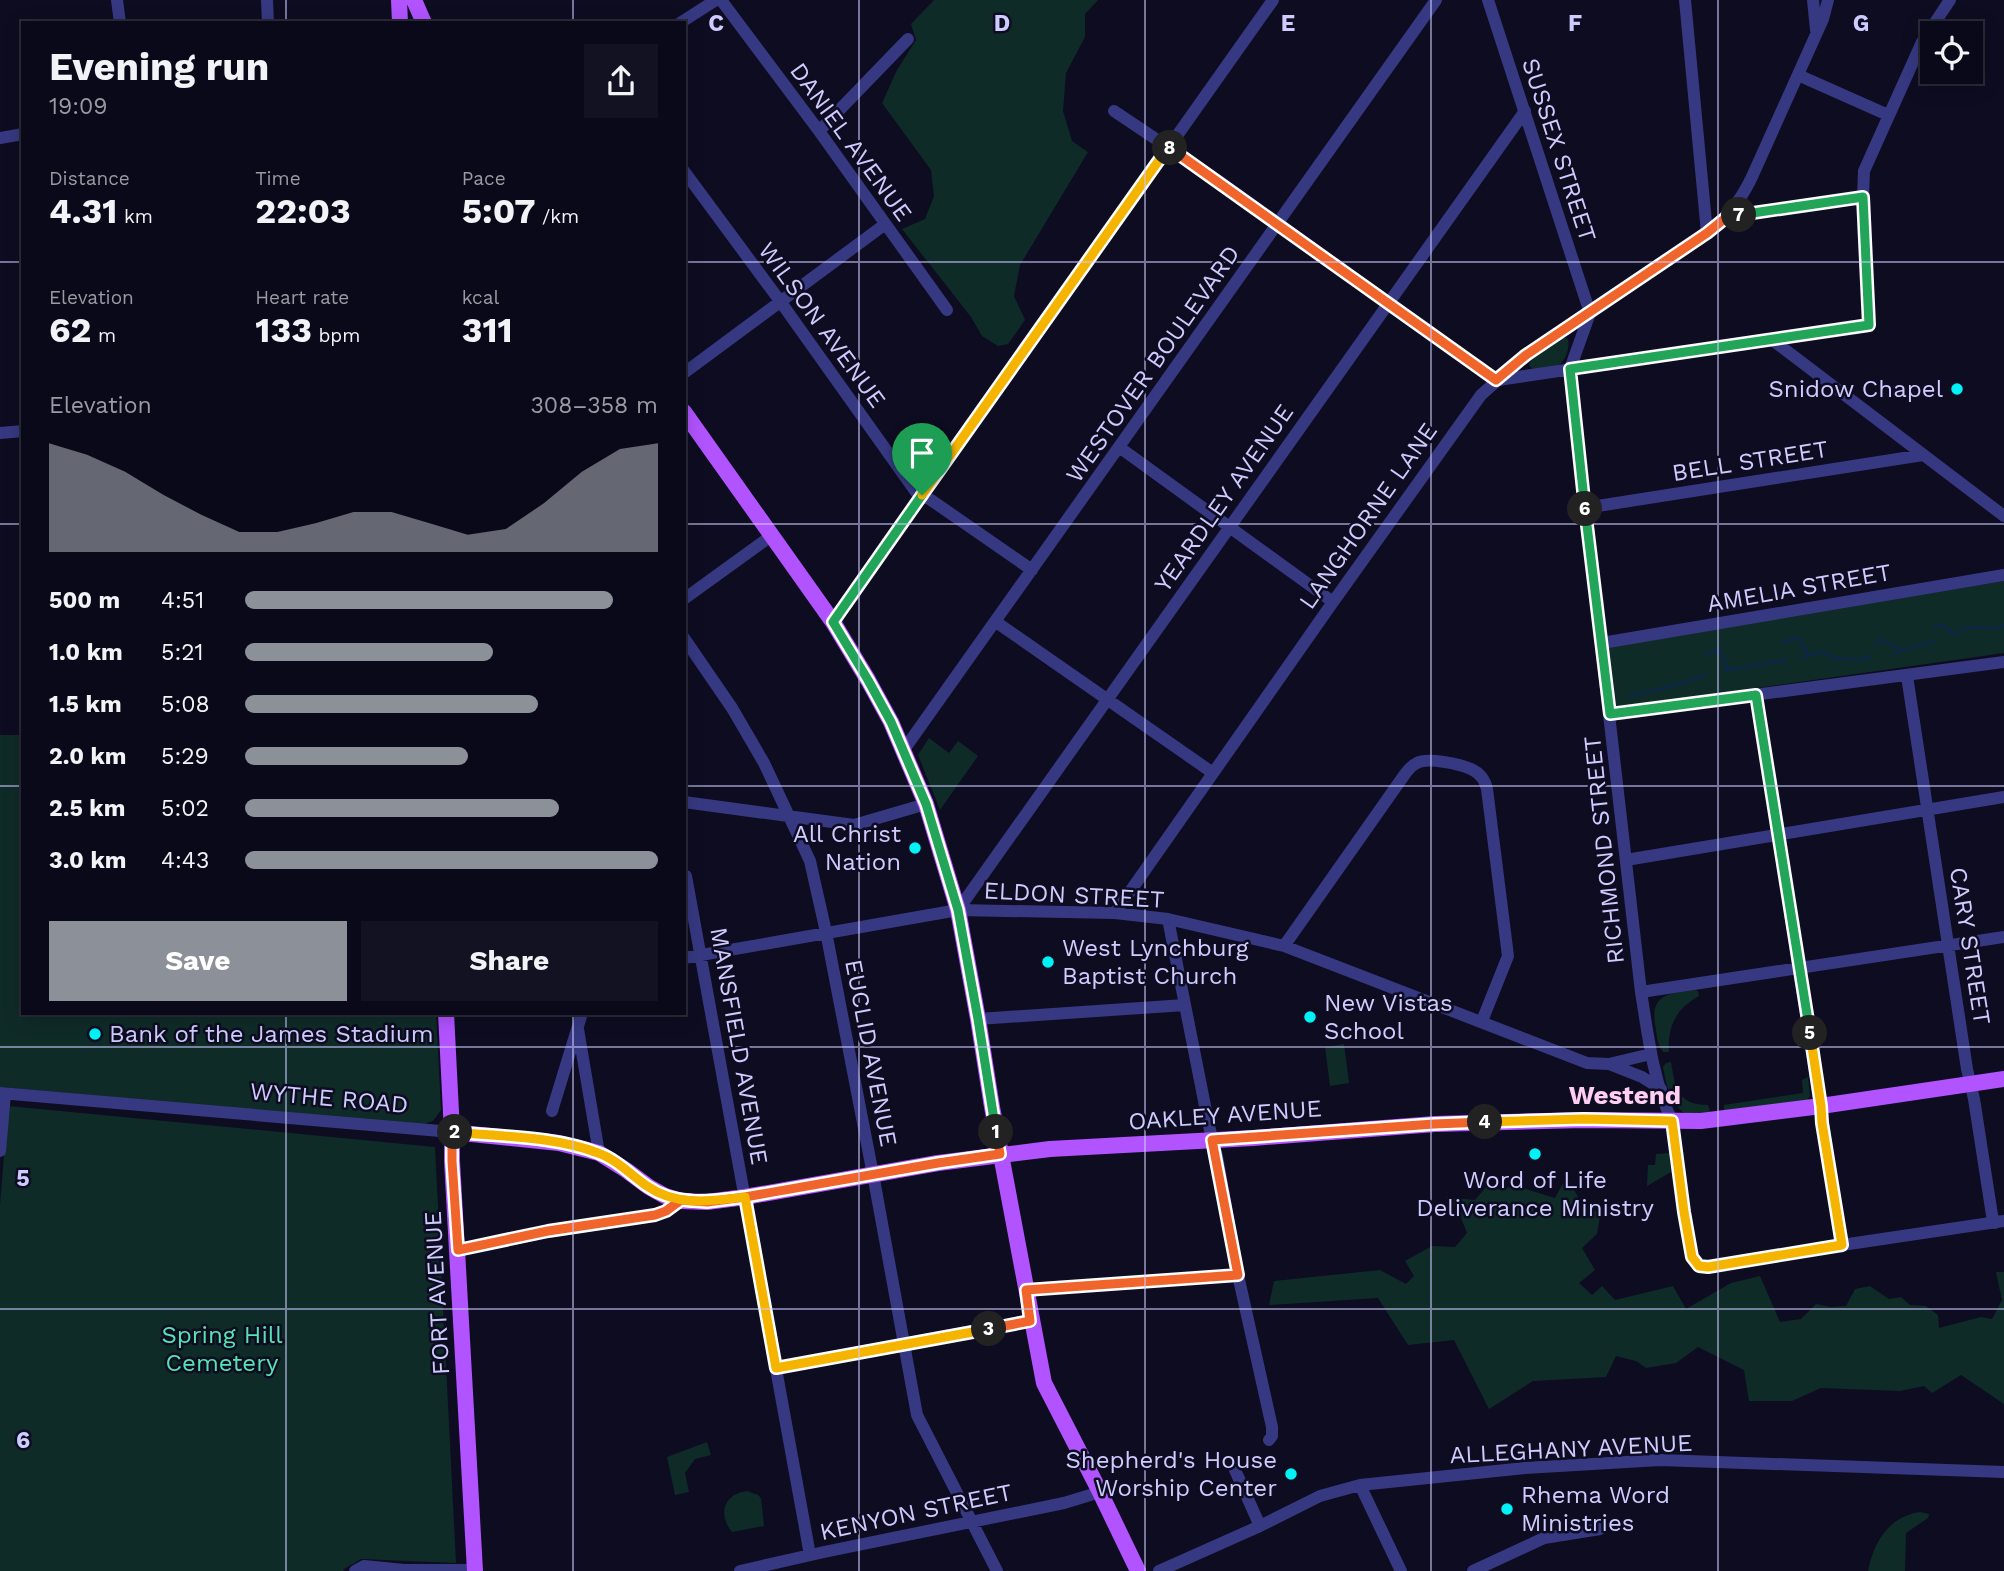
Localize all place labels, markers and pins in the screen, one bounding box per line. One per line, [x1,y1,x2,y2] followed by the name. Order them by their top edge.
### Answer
[1152,130,1188,166] pin: 8
[1722,198,1756,232] pin: 7
[1769,375,1944,403] place label: Snidow Chapel
[1949,381,1965,397] marker: Snidow Chapel
[892,423,952,495] pin
[1568,491,1602,526] pin: 6
[793,820,901,876] place label: All Christ Nation
[907,840,923,856] marker: All Christ Nation
[1062,934,1249,990] place label: West Lynchburg Baptist Church
[1040,954,1056,970] marker: West Lynchburg Baptist Church
[1324,989,1453,1045] place label: New Vistas School
[1302,1009,1318,1025] marker: New Vistas School
[1792,1016,1828,1050] pin: 5
[109,1020,434,1048] place label: Bank of the James Stadium
[87,1026,103,1042] marker: Bank of the James Stadium
[1468,1104,1502,1140] pin: 4
[438,1114,472,1150] pin: 2
[978,1114,1014,1150] pin: 1
[1527,1146,1543,1162] marker: Word of Life Deliverance Ministry
[1416,1166,1654,1222] place label: Word of Life Deliverance Ministry
[972,1312,1006,1346] pin: 3
[1065,1446,1277,1502] place label: Shepherd's House Worship Center
[1283,1466,1299,1482] marker: Shepherd's House Worship Center
[1521,1481,1670,1537] place label: Rhema Word Ministries
[1499,1501,1515,1517] marker: Rhema Word Ministries

